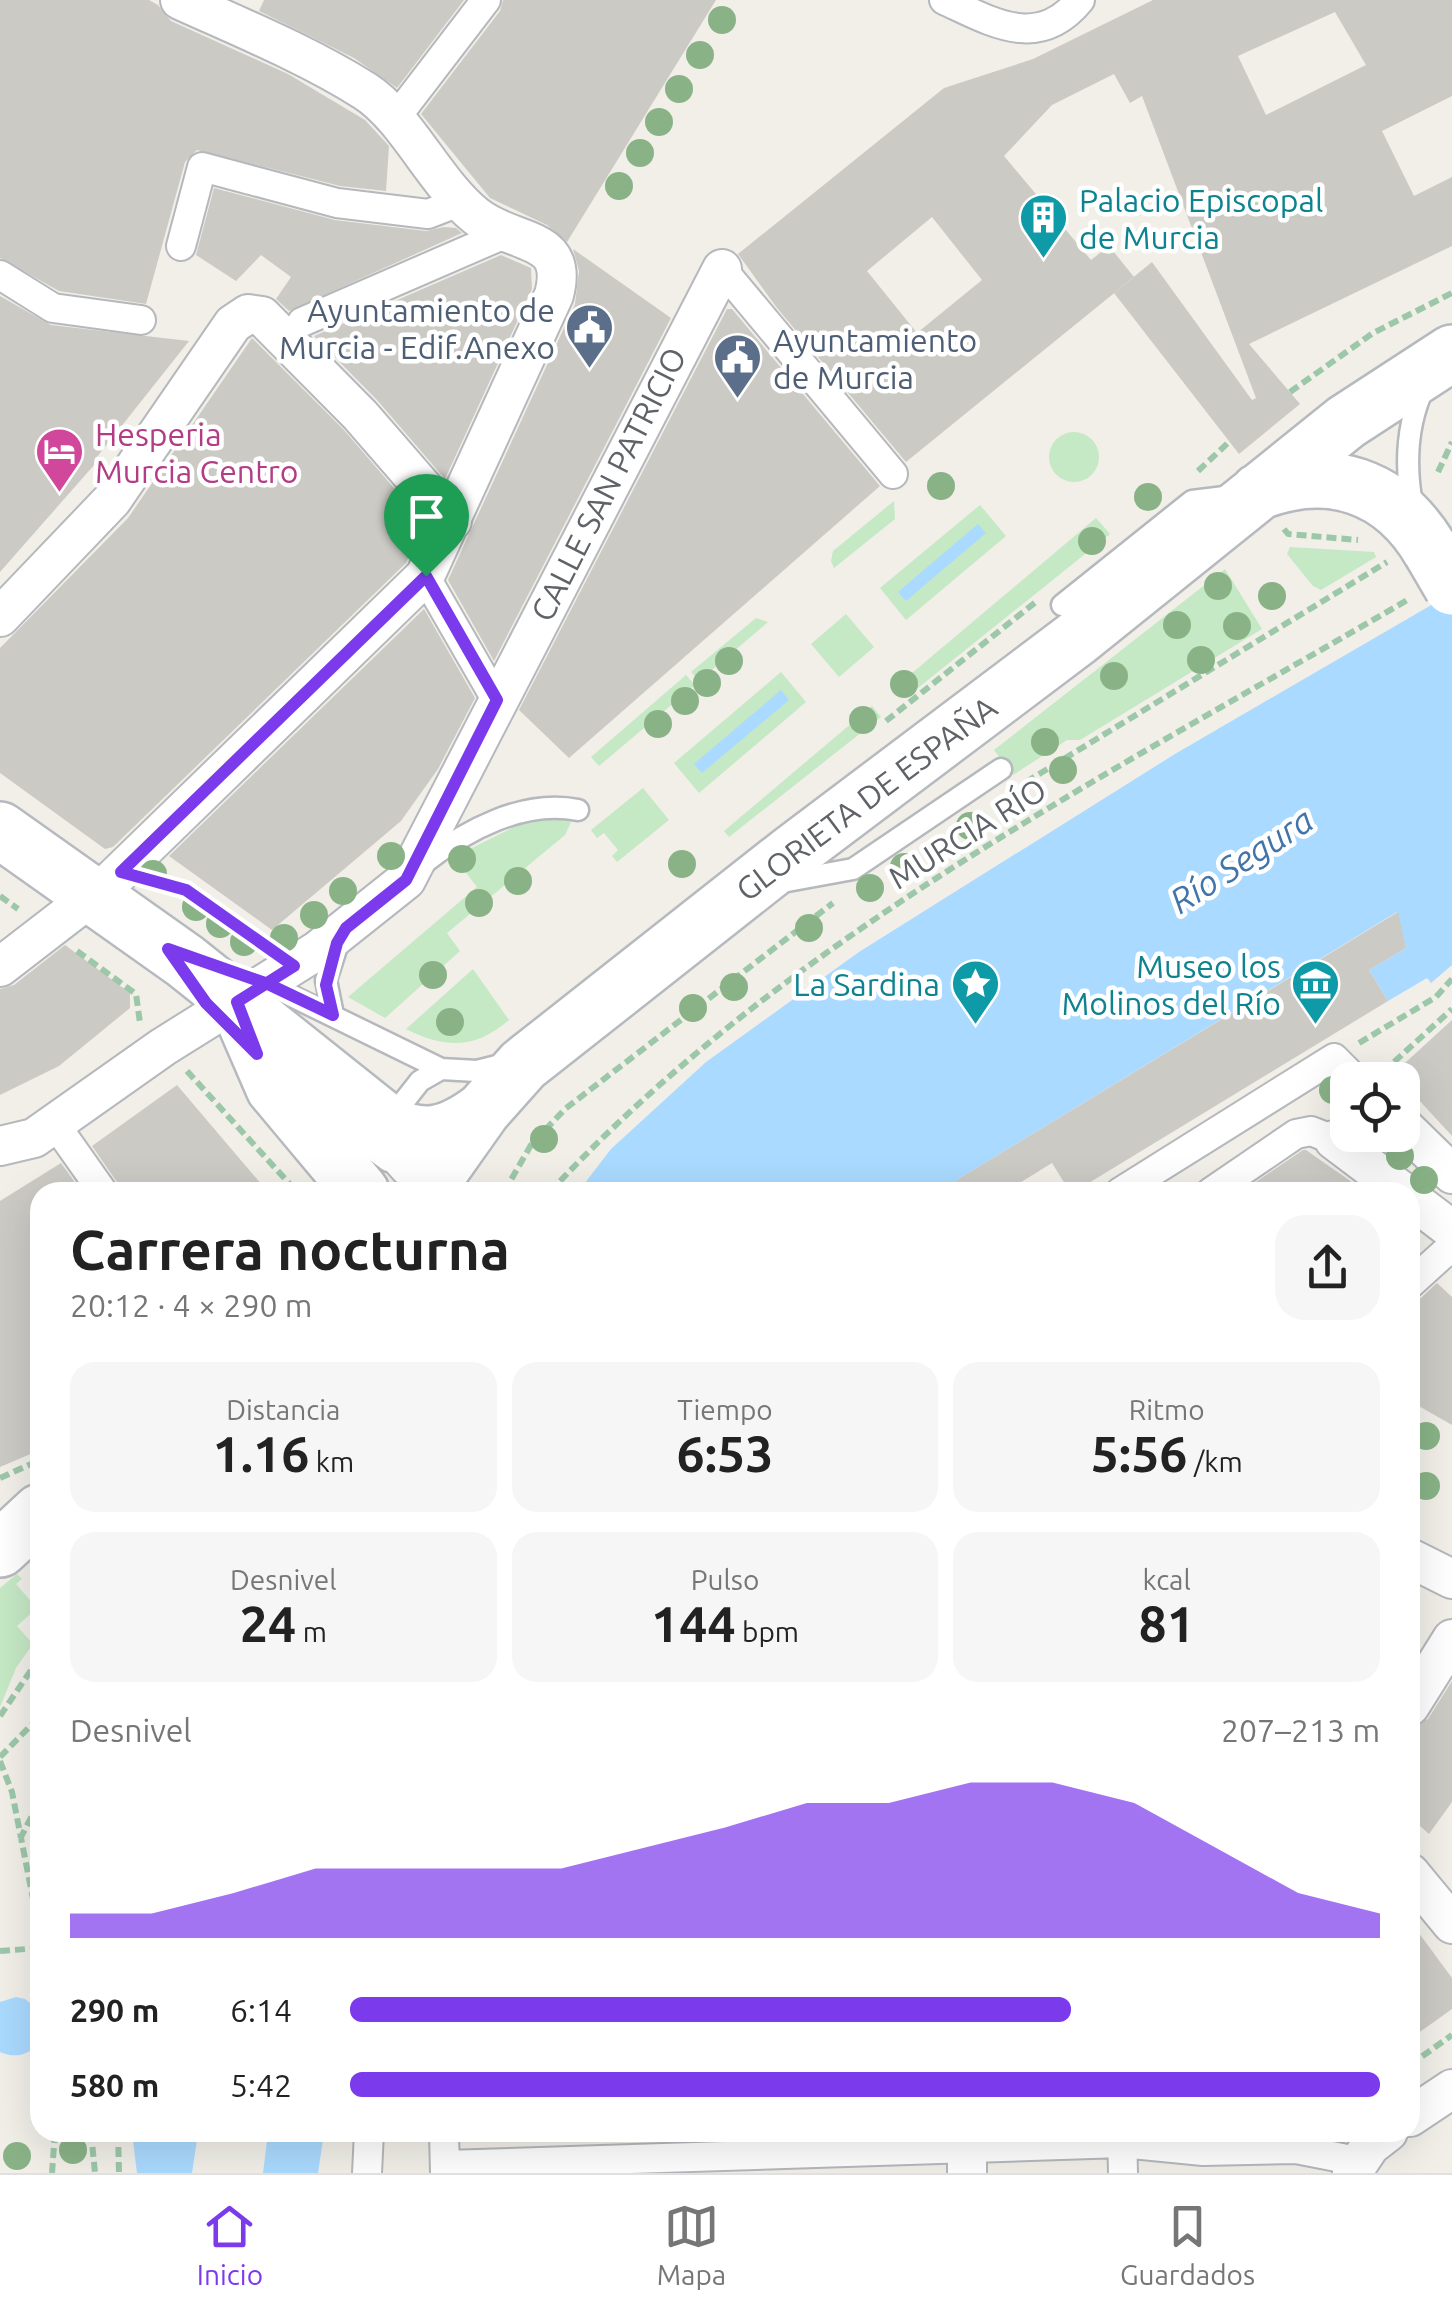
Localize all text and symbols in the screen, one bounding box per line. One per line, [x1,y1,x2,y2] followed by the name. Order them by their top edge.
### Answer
[1079,182,1323,255] place label: Palacio Episcopal de Murcia
[1018,192,1070,260] building icon: Palacio Episcopal de Murcia
[279,292,555,365] place label: Ayuntamiento de Murcia - Edif.Anexo
[564,302,616,370] public building icon: Ayuntamiento de Murcia - Edif.Anexo
[773,322,977,395] place label: Ayuntamiento de Murcia
[712,332,764,400] public building icon: Ayuntamiento de Murcia
[523,341,693,627] street label: CALLE SAN PATRICIO
[95,416,299,489] place label: Hesperia Murcia Centro
[34,426,86,494] hotel icon: Hesperia Murcia Centro
[384,474,469,577] pin
[399,489,454,544] icon: arrive
[729,688,1003,908] street label: GLORIETA DE ESPAÑA
[882,770,1052,896] street label: MURCIA RÍO
[1162,799,1320,921] water label: Río Segura
[1062,948,1281,1021] place label: Museo los Molinos del Río
[949,958,1001,1026] place icon: La Sardina
[1290,958,1342,1026] museum icon: Museo los Molinos del Río
[793,966,940,1002] place label: La Sardina
[1330,1062,1420,1152] map controls
[1330,1062,1420,1152] button: locate
[1275,1215,1380,1320] button: share
[70,1219,510,1280] text: Carrera nocturna
[70,1287,312,1323] text: 20:12 · 4 × 290 m
[226,1394,340,1425] text: Distancia
[677,1394,773,1425] text: Tiempo
[1129,1394,1205,1425] text: Ritmo
[213,1425,309,1481] text: 1.16
[677,1425,773,1481] text: 6:53
[1091,1425,1188,1481] text: 5:56
[309,1446,354,1477] text: km
[1188,1446,1243,1477] text: /km
[230,1564,337,1595] text: Desnivel
[691,1564,759,1595] text: Pulso
[1142,1564,1191,1595] text: kcal
[240,1595,296,1651] text: 24
[651,1595,736,1651] text: 144
[1138,1595,1195,1651] text: 81
[296,1616,327,1647] text: m
[736,1616,799,1647] text: bpm
[70,1712,192,1748] text: Desnivel
[1221,1712,1380,1748] text: 207–213 m
[70,1992,159,2028] text: 290 m
[230,1992,292,2028] text: 6:14
[70,2067,159,2103] text: 580 m
[230,2067,292,2103] text: 5:42
[197,2199,263,2290] tab: Inicio
[657,2199,726,2290] tab: Mapa
[1120,2199,1255,2290] tab: Guardados

